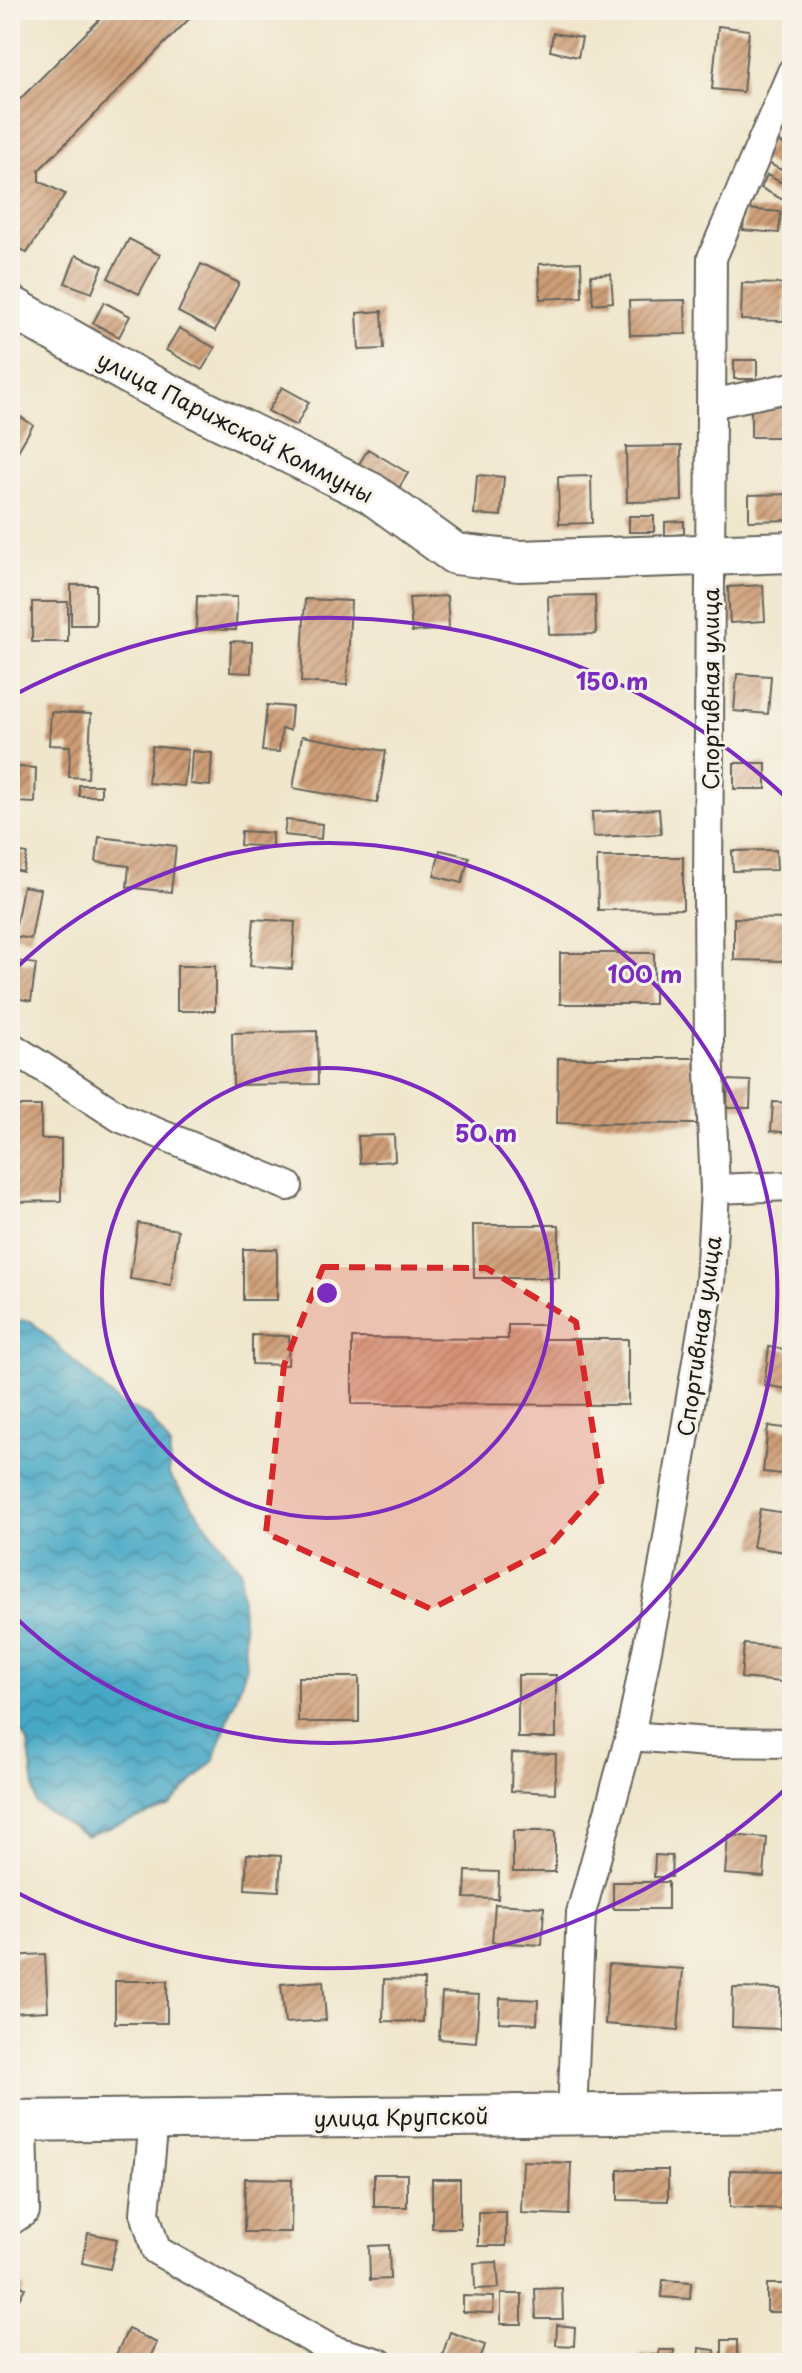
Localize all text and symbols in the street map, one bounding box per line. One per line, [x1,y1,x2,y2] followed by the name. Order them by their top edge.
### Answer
[92,342,380,510] street label: улица Парижской Коммуны
[693,588,726,790] street label: Спортивная улица
[576,662,648,698] text: 150 m
[608,955,682,991] text: 100 m
[455,1114,517,1150] text: 50 m
[668,1233,728,1438] street label: Спортивная улица
[313,1279,341,1307] centre of rings
[313,2098,489,2134] street label: улица Крупской

